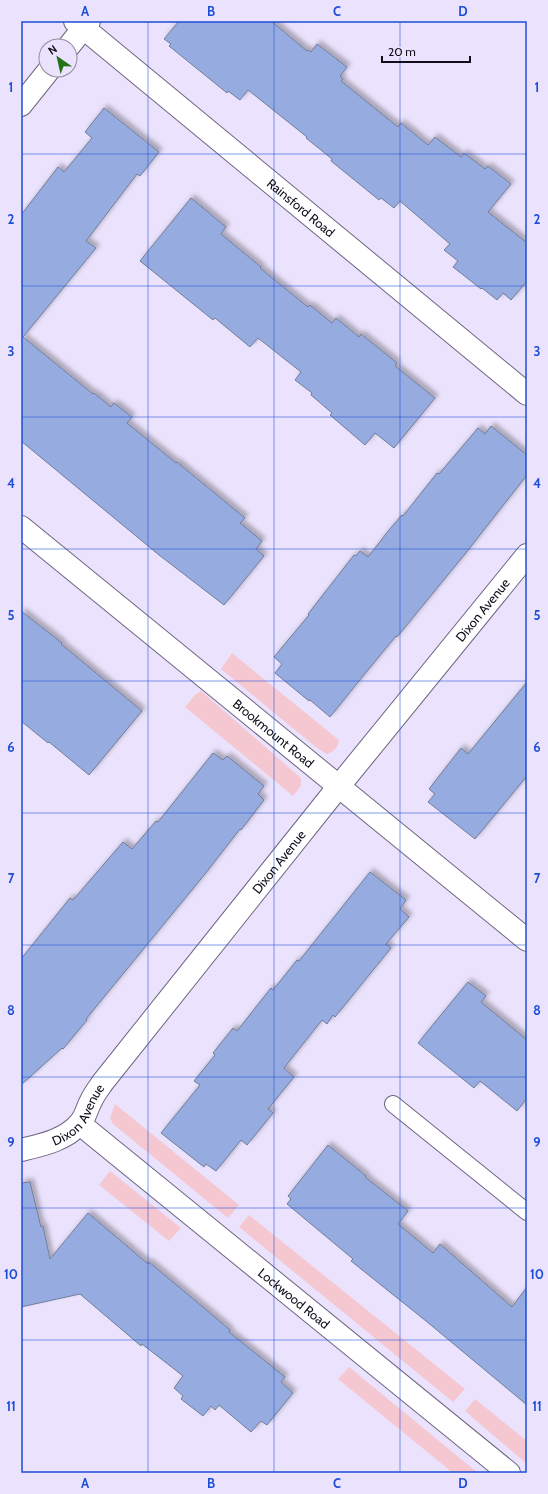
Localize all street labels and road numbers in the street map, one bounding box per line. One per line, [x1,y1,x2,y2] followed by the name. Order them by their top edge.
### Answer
[264,175,338,240] street label: Rainsford Road
[452,575,513,645] street label: Dixon Avenue
[230,695,317,771] street label: Brookmount Road
[248,826,309,897] street label: Dixon Avenue
[49,1080,108,1149] street label: Dixon Avenue
[255,1264,333,1332] street label: Lockwood Road

